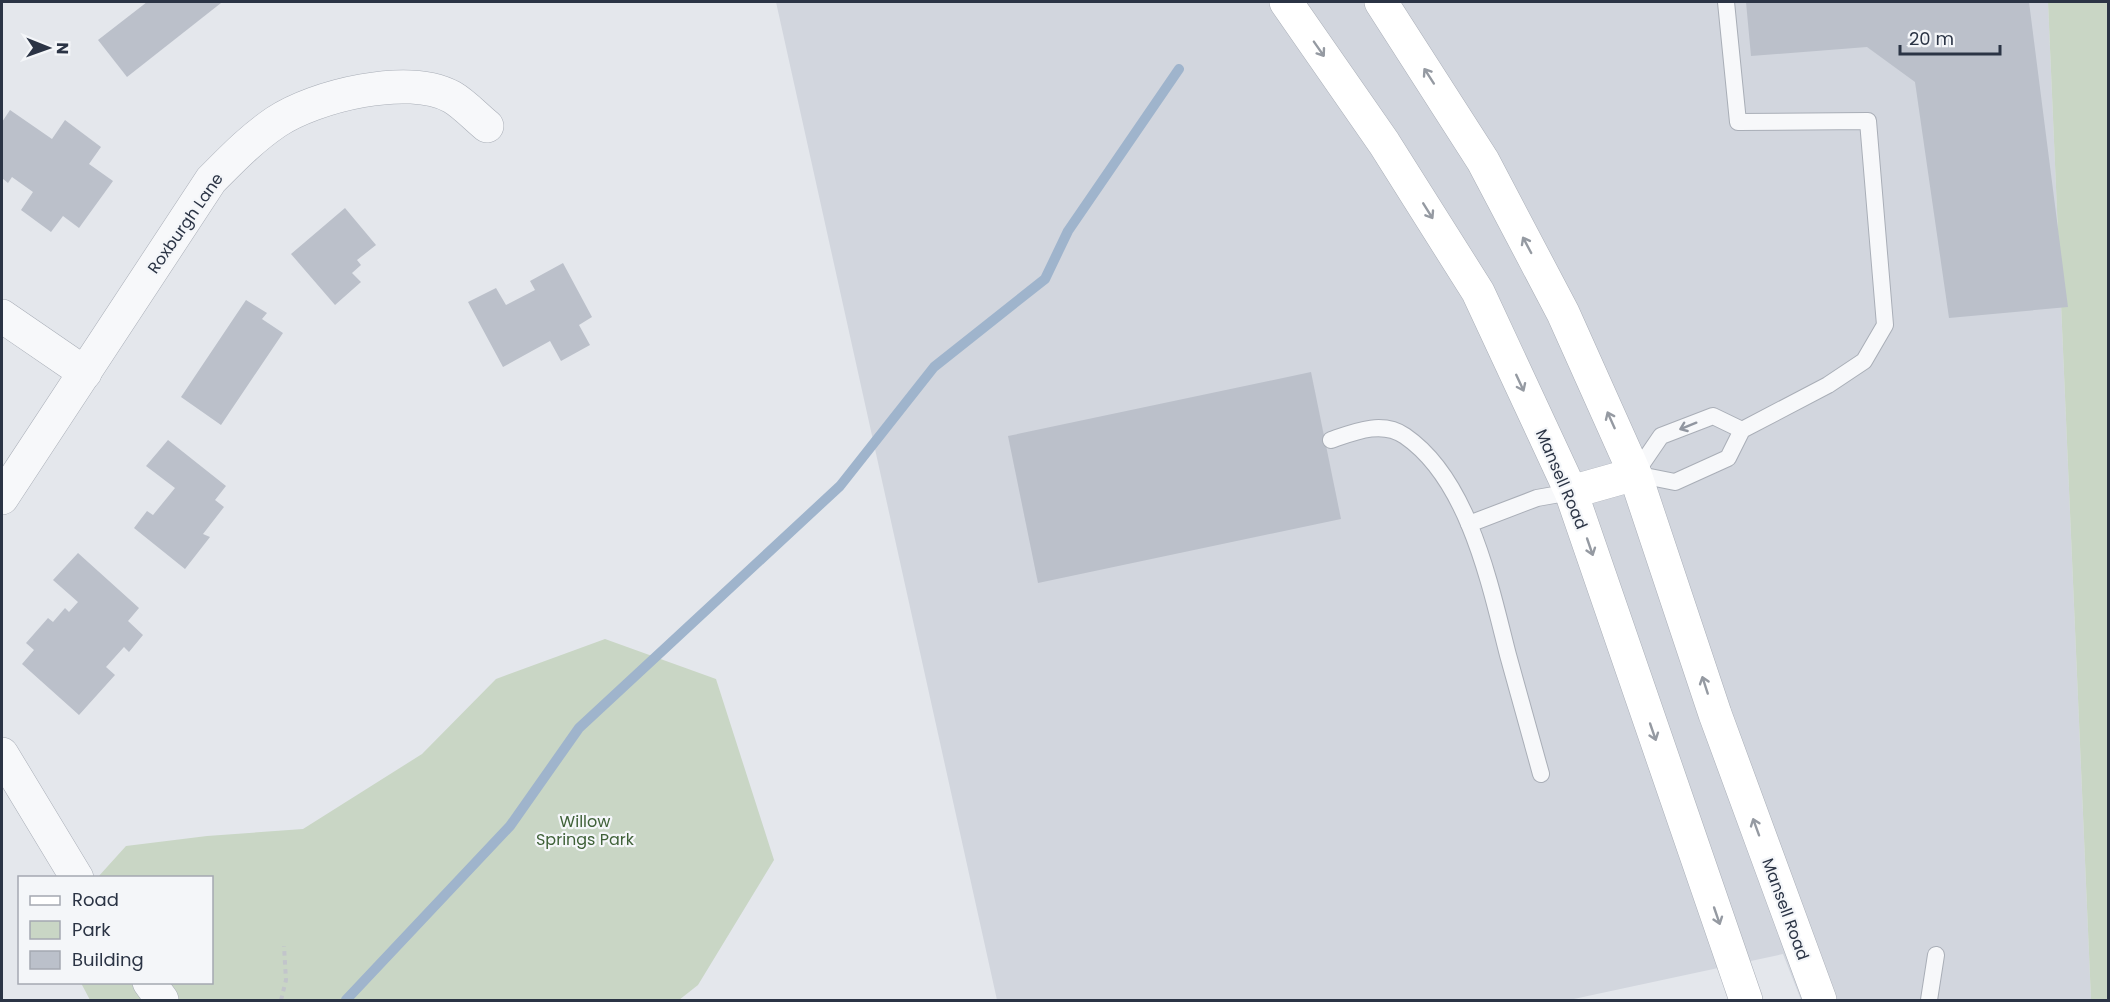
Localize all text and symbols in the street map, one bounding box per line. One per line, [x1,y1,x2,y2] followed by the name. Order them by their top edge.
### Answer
[18,18,78,78] north arrow
[1900,18,2000,56] scale bar
[1909,26,1954,51] text: 20 m
[1313,41,1325,57] one-way arrow
[51,42,74,54] text: N
[1422,68,1435,85] one-way arrow
[142,168,229,278] street label: Roxburgh Lane
[1421,203,1434,220] one-way arrow
[1521,236,1532,254] one-way arrow
[1515,373,1526,391] one-way arrow
[1605,412,1617,430] one-way arrow
[1679,421,1698,432] one-way arrow
[1530,426,1593,533] street label: Mansell Road
[1585,538,1596,556] one-way arrow
[1699,676,1710,695] one-way arrow
[1649,722,1660,741] one-way arrow
[536,810,635,851] park label: Willow Springs Park
[1749,819,1760,837] one-way arrow
[1756,855,1815,963] street label: Mansell Road
[18,876,213,984] legend
[72,887,119,912] text: Road
[1712,906,1723,925] one-way arrow
[72,917,111,942] text: Park
[72,947,144,972] text: Building

